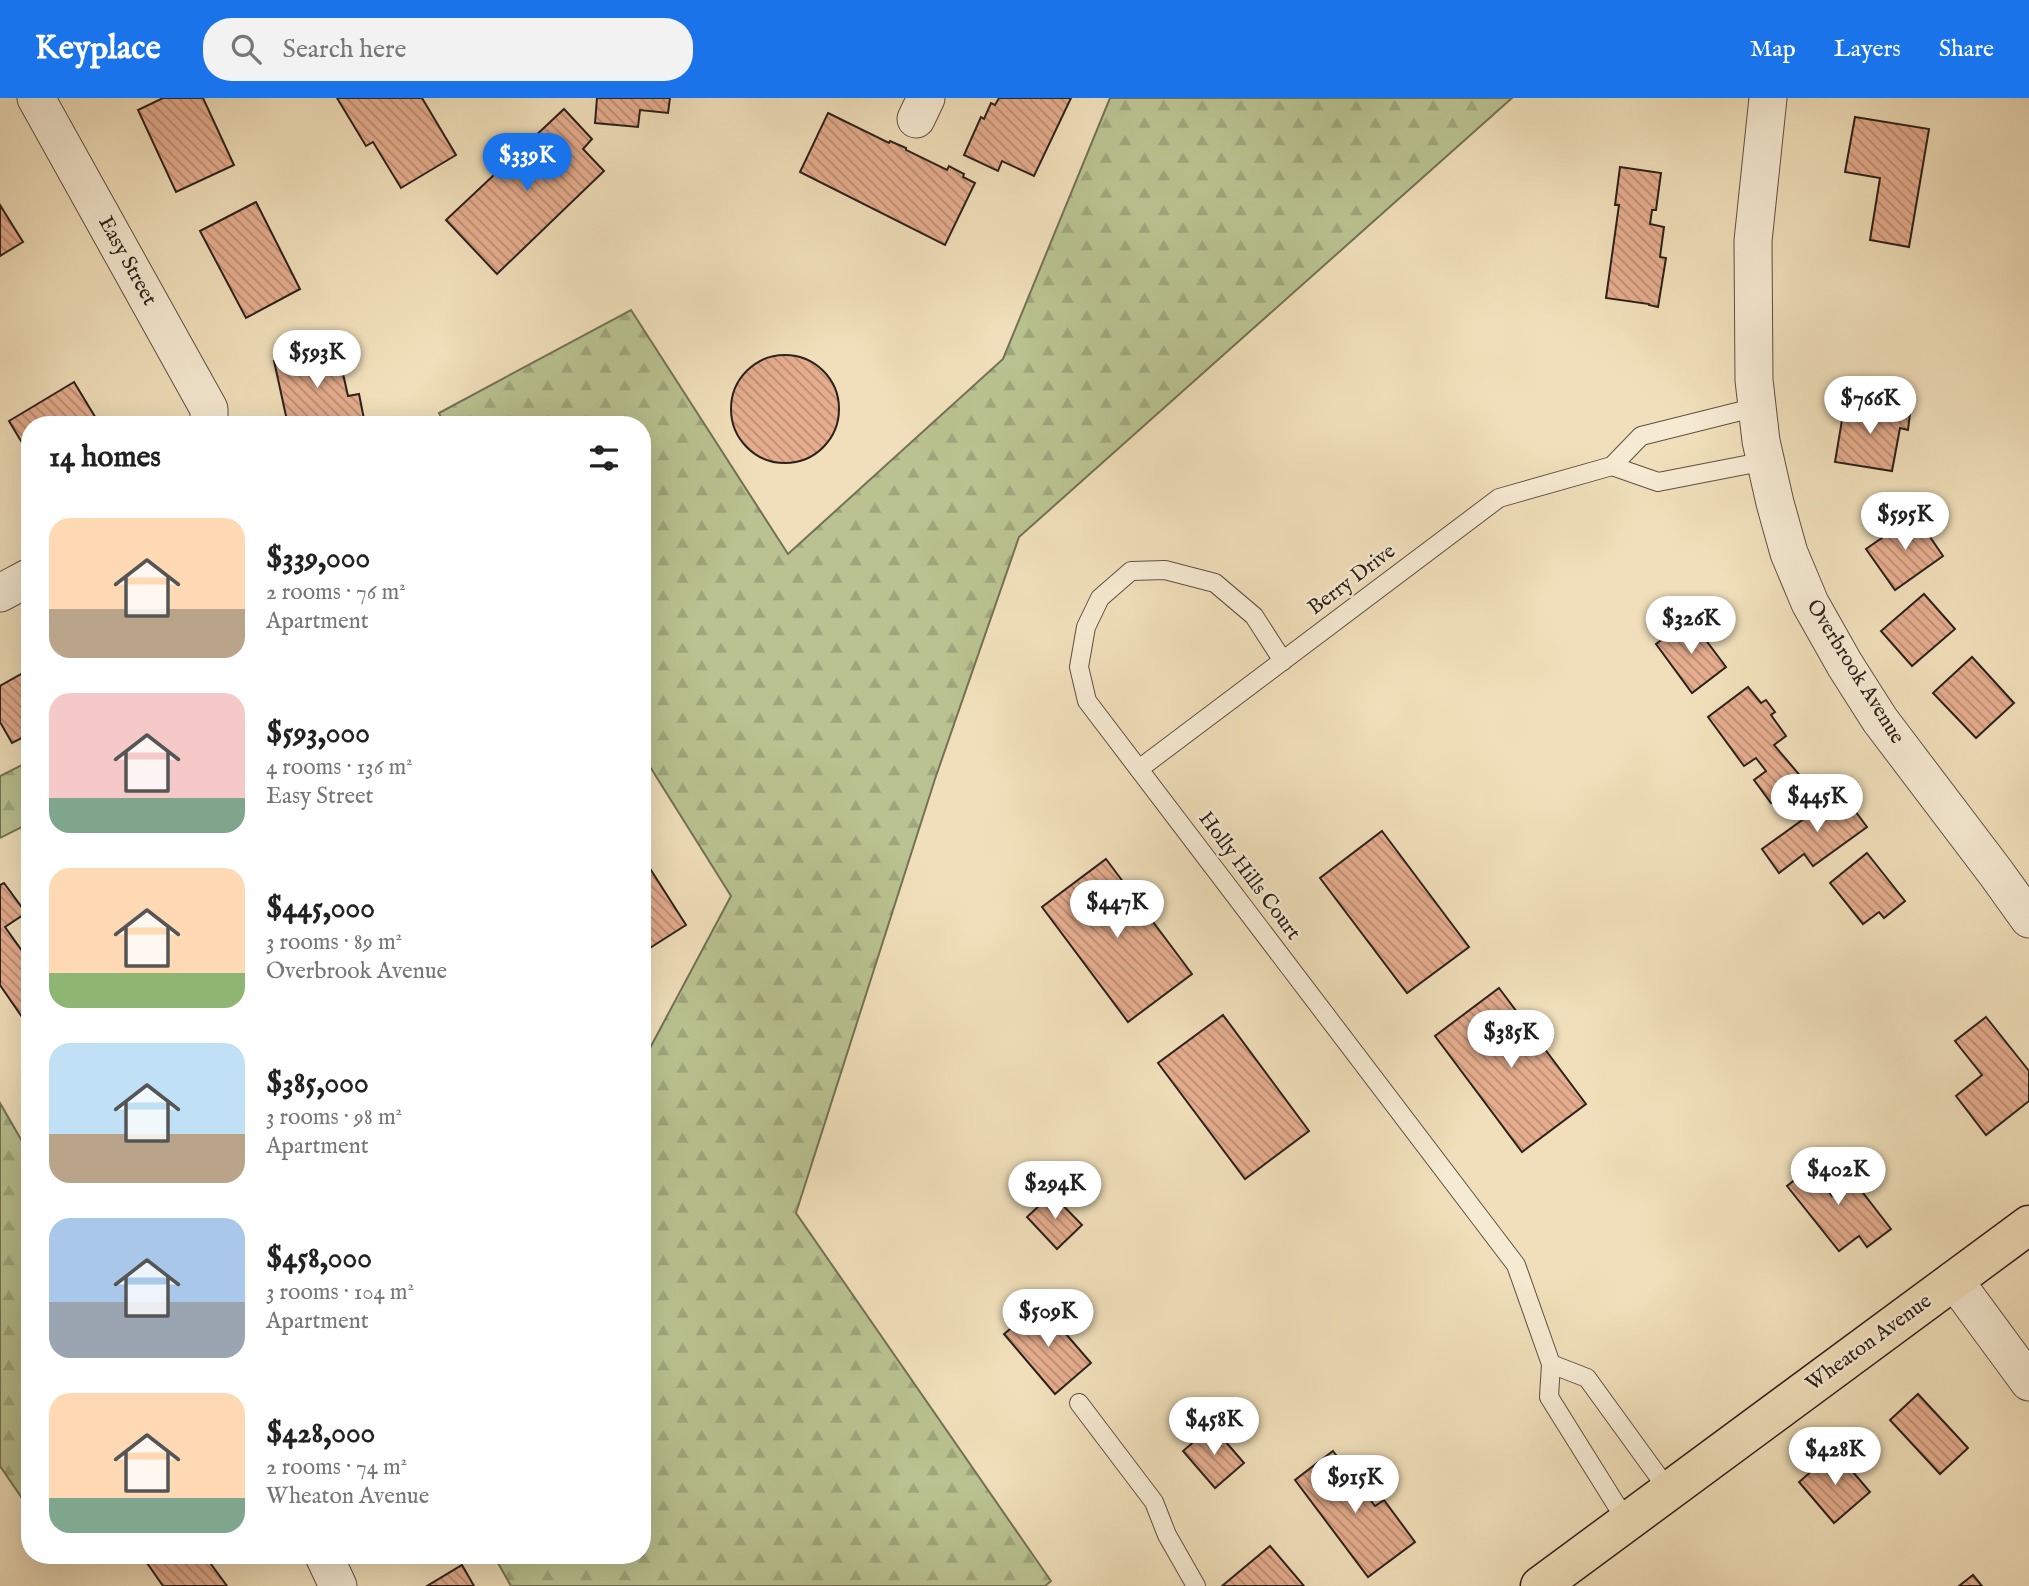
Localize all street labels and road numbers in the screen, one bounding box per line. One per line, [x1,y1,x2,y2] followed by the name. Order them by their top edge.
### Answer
[91,212,163,310] street label: Easy Street
[1303,538,1401,622] street label: Berry Drive
[1800,595,1910,750] street label: Overbrook Avenue
[1192,806,1306,946] street label: Holly Hills Court
[1801,1288,1938,1398] street label: Wheaton Avenue

